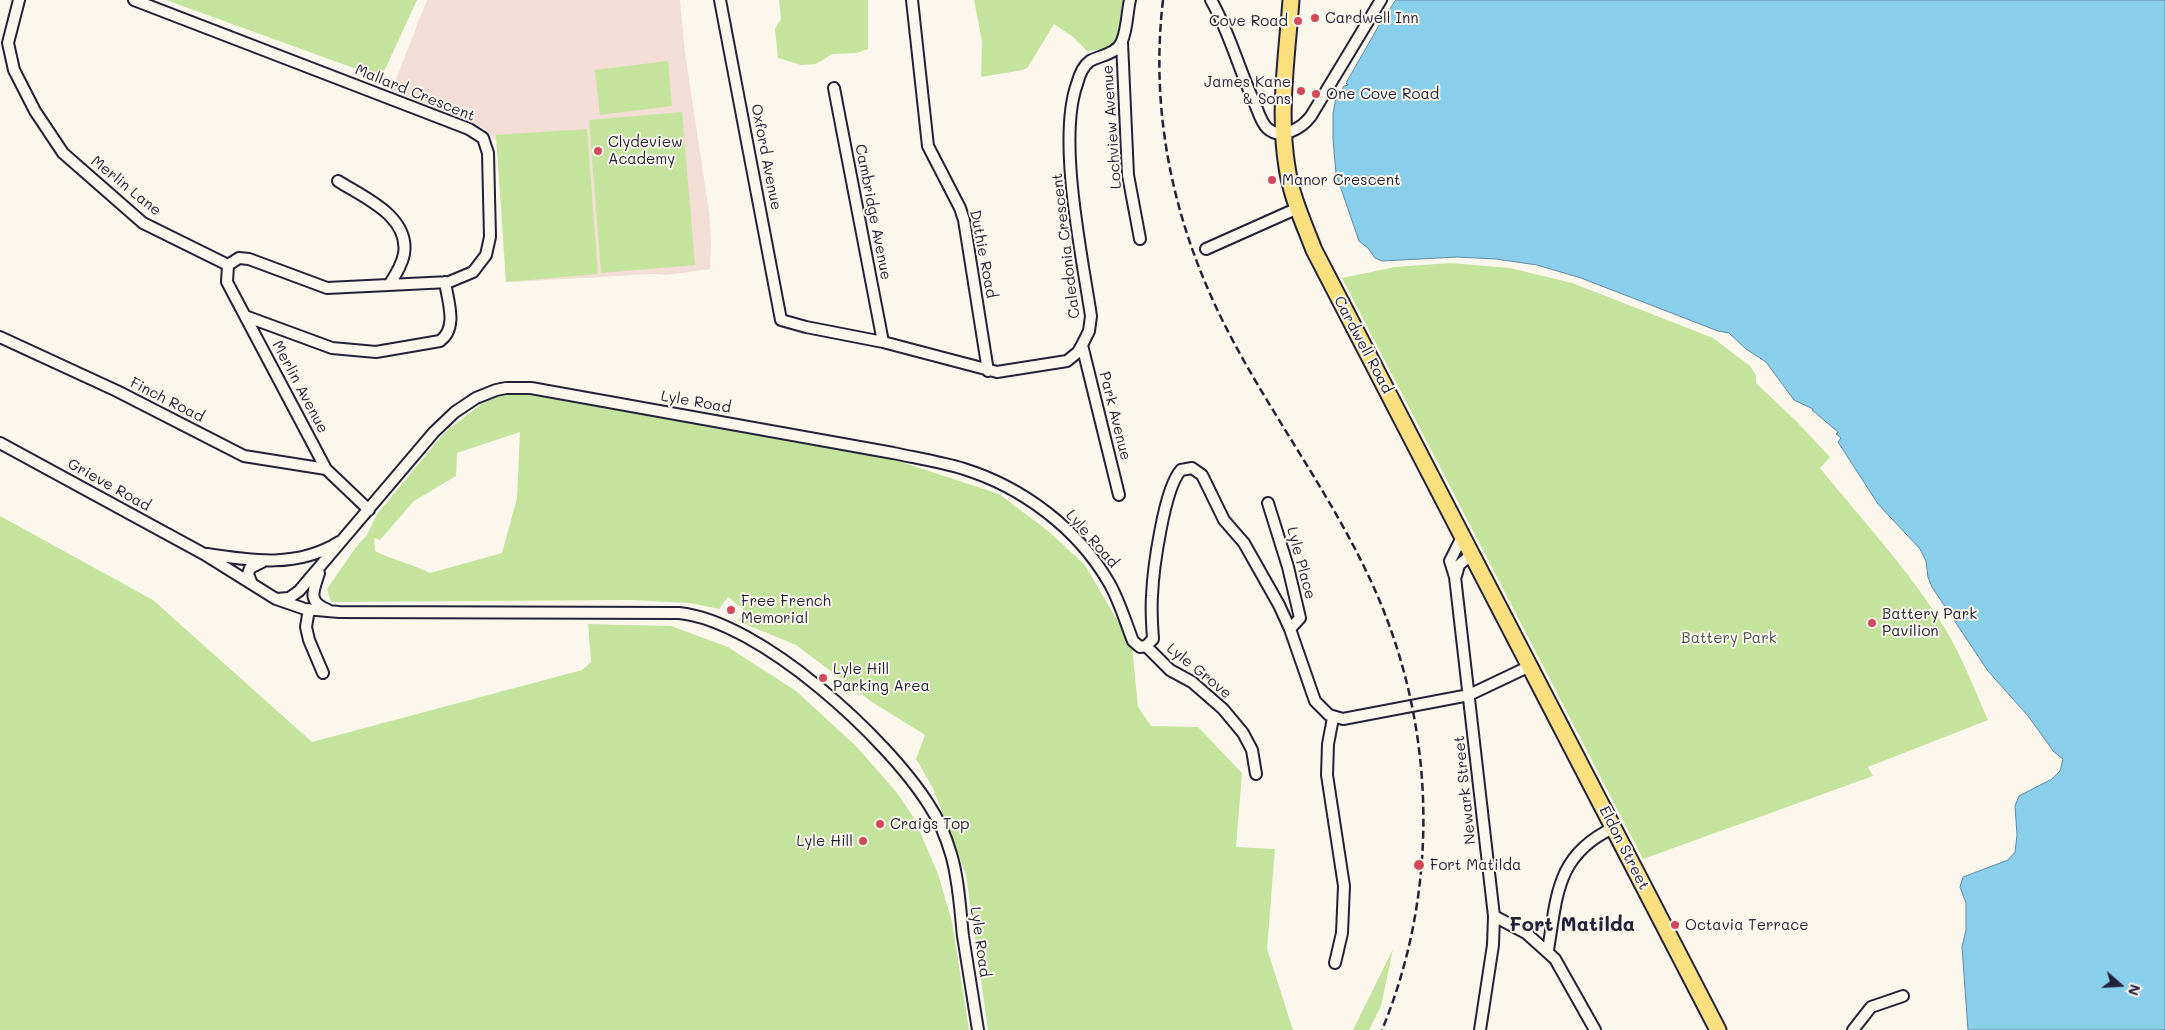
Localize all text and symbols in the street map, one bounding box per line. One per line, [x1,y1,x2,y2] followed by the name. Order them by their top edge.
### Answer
[1325,9,1419,27] place label: Cardwell Inn
[1209,12,1288,30] place label: Cove Road
[1309,12,1321,24] marker: Cardwell Inn
[1292,15,1304,27] marker: Cove Road
[352,61,478,125] street label: Mallard Crescent
[1099,64,1125,190] street label: Lochview Avenue
[1204,73,1291,108] place label: James Kane & Sons
[1295,85,1307,97] marker: James Kane & Sons
[1326,85,1439,103] place label: One Cove Road
[1310,88,1322,100] marker: One Cove Road
[747,102,785,212] street label: Oxford Avenue
[608,133,683,168] place label: Clydeview Academy
[851,143,895,281] street label: Cambridge Avenue
[592,145,604,157] marker: Clydeview Academy
[87,152,165,220] street label: Merlin Lane
[1282,171,1401,189] place label: Manor Crescent
[1048,172,1084,320] street label: Caledonia Crescent
[1266,174,1278,186] marker: Manor Crescent
[966,208,1000,300] street label: Duthie Road
[1330,293,1396,397] street label: Cardwell Road
[268,338,332,436] street label: Merlin Avenue
[1095,370,1135,462] street label: Park Avenue
[127,374,207,426] street label: Finch Road
[660,387,732,417] street label: Lyle Road
[64,455,154,515] street label: Grieve Road
[1062,506,1122,572] street label: Lyle Road
[1283,525,1319,601] street label: Lyle Place
[741,592,831,627] place label: Free French Memorial
[725,604,737,616] marker: Free French Memorial
[1882,605,1977,640] place label: Battery Park Pavilion
[1866,617,1878,629] marker: Battery Park Pavilion
[1681,629,1777,647] park label: Battery Park
[1163,639,1235,703] street label: Lyle Grove
[833,660,930,695] place label: Lyle Hill Parking Area
[817,672,829,684] marker: Lyle Hill Parking Area
[1450,735,1480,845] street label: Newark Street
[1595,803,1653,893] street label: Eldon Street
[890,815,969,833] place label: Craigs Top
[874,818,886,830] marker: Craigs Top
[797,832,853,850] place label: Lyle Hill
[857,835,869,847] marker: Lyle Hill
[1430,856,1521,874] place label: Fort Matilda
[1412,858,1426,872] marker: Fort Matilda
[966,906,994,978] street label: Lyle Road
[1509,913,1635,937] district label: Fort Matilda
[1685,916,1808,934] place label: Octavia Terrace
[1669,919,1681,931] marker: Octavia Terrace
[2095,960,2145,1010] north arrow
[2124,982,2145,998] text: N

